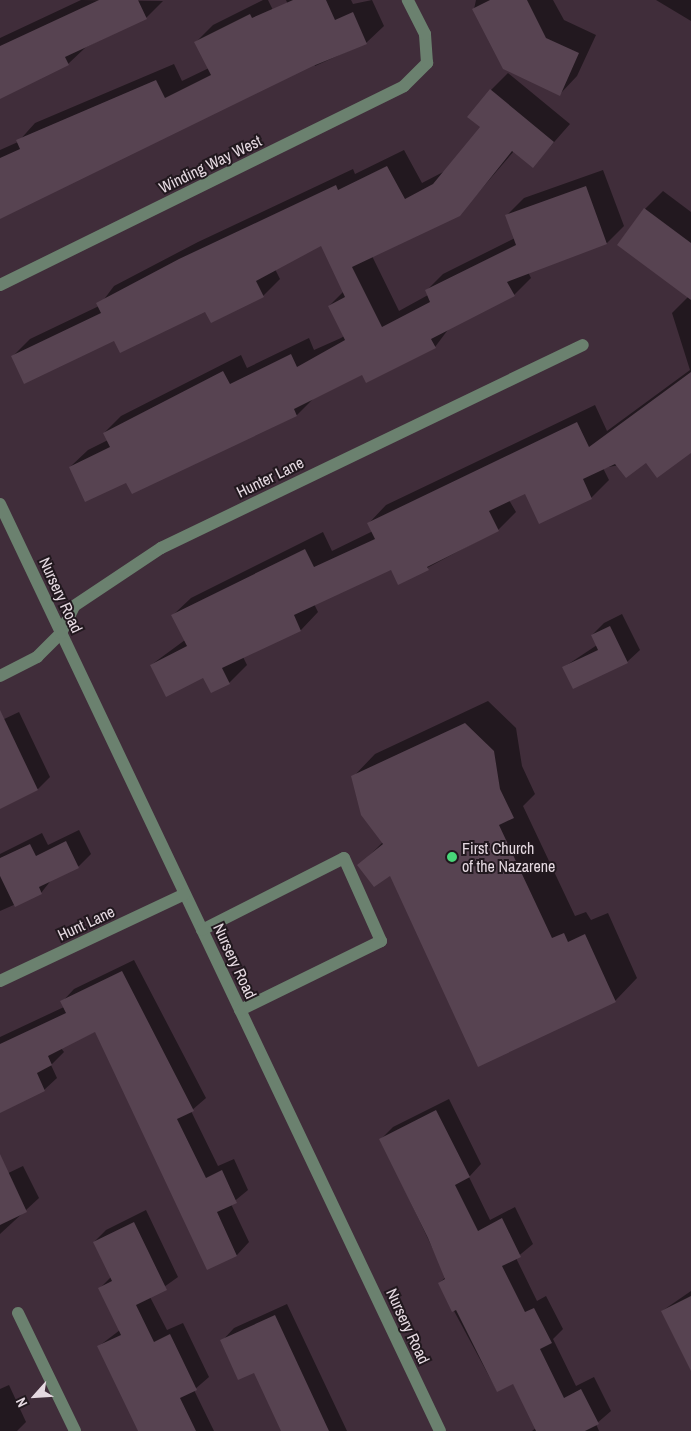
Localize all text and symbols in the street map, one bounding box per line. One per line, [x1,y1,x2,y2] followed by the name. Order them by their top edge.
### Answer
[156,131,264,197] street label: Winding Way West
[233,453,307,501] street label: Hunter Lane
[35,554,87,636] street label: Nursery Road
[462,838,555,876] place label: First Church of the Nazarene
[446,851,458,863] marker: First Church of the Nazarene
[55,902,117,944] street label: Hunt Lane
[209,920,261,1002] street label: Nursery Road
[382,1285,434,1367] street label: Nursery Road
[10,1371,60,1421] north arrow
[12,1395,31,1410] text: N

